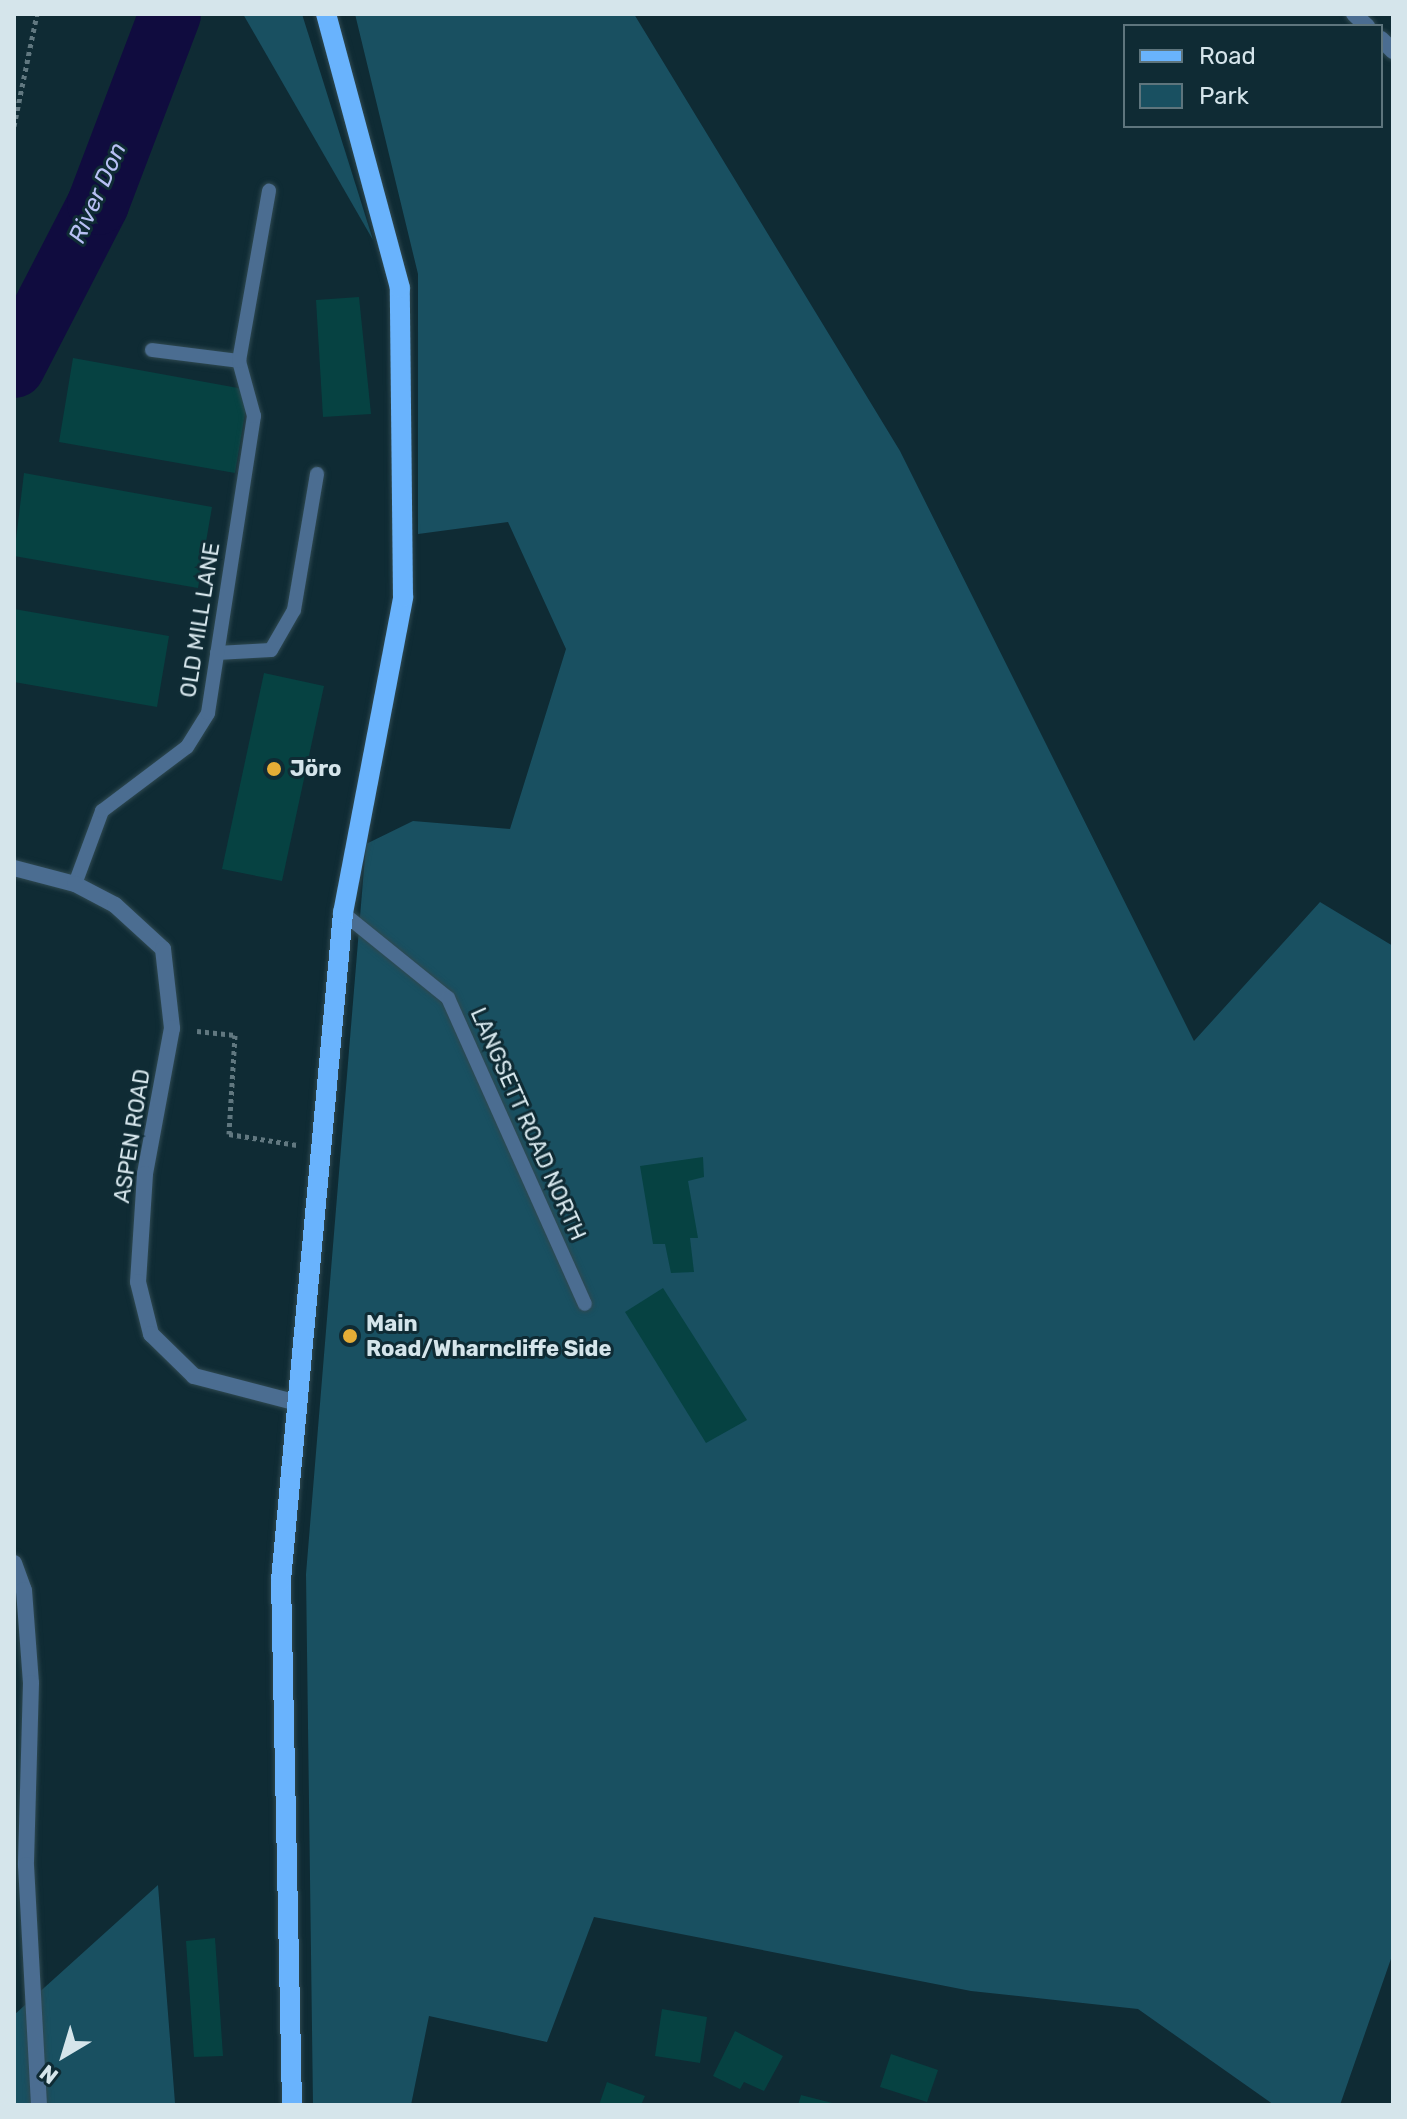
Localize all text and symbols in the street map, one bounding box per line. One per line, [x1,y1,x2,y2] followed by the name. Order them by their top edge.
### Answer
[1123,24,1383,128] legend
[1199,42,1256,70] text: Road
[1199,82,1249,110] text: Park
[63,138,133,248] water label: River Don
[175,540,225,700] street label: OLD MILL LANE
[290,756,342,782] place label: Jöro
[265,760,283,778] marker: Jöro
[465,1003,591,1245] street label: LANGSETT ROAD NORTH
[108,1067,156,1205] street label: ASPEN ROAD
[366,1310,612,1362] place label: Main Road/Wharncliffe Side
[341,1327,359,1345] marker: Main Road/Wharncliffe Side
[24,2015,104,2095] north arrow
[34,2059,63,2090] text: N

